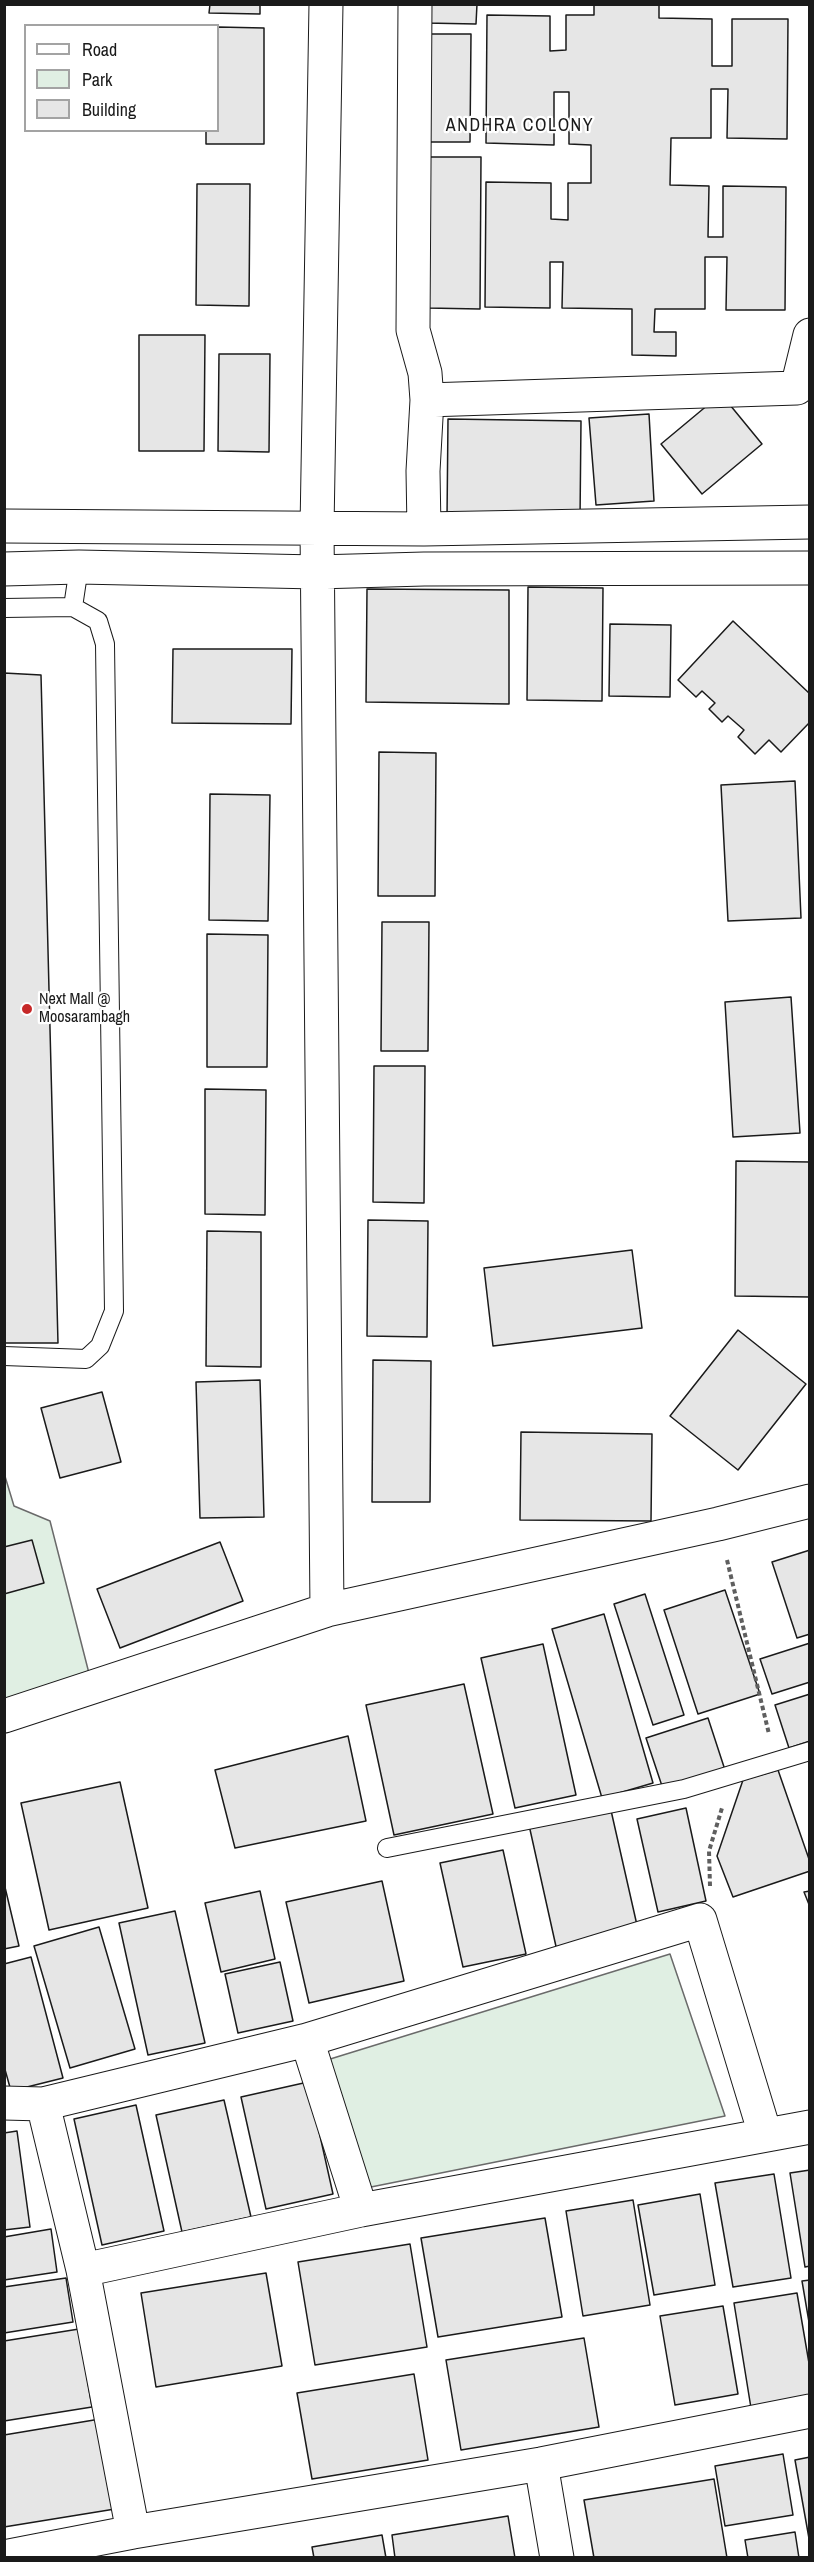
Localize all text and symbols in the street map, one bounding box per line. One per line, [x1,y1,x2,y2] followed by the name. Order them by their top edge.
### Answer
[24,24,219,132] legend
[82,37,117,62] text: Road
[82,67,112,92] text: Park
[82,97,136,122] text: Building
[446,115,594,137] district label: ANDHRA COLONY
[39,990,130,1028] place label: Next Mall @ Moosarambagh
[20,1002,34,1016] marker: Next Mall @ Moosarambagh

